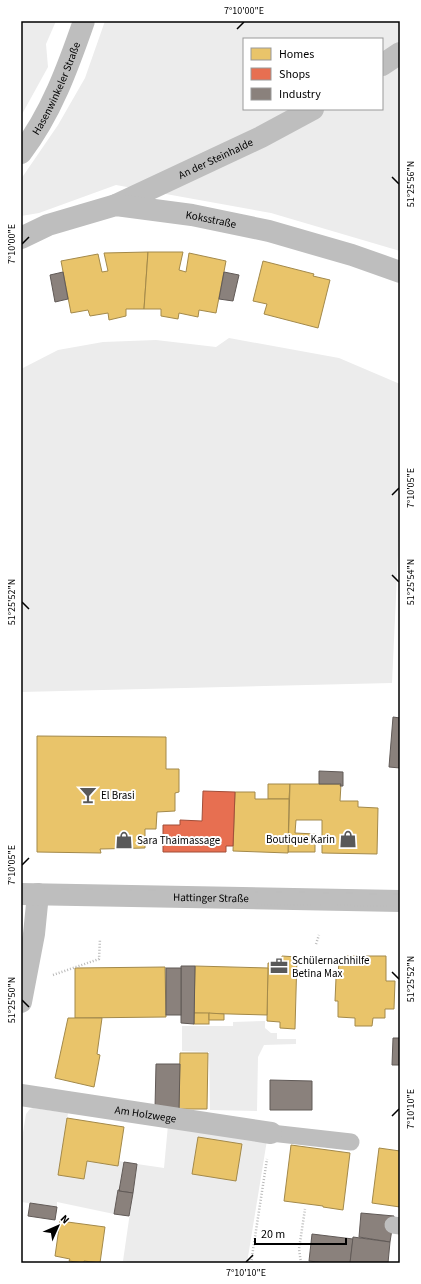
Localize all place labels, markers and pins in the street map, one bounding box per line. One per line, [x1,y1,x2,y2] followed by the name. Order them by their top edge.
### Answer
[78,785,98,805] bar icon: El Brasi
[101,788,135,803] place label: El Brasi
[338,829,358,849] shop icon: Boutique Karin
[114,830,134,850] shop icon: Sara Thaimassage
[266,832,335,847] place label: Boutique Karin
[137,833,221,848] place label: Sara Thaimassage
[292,953,370,981] place label: Schülernachhilfe Betina Max
[269,956,289,976] office icon: Schülernachhilfe Betina Max

